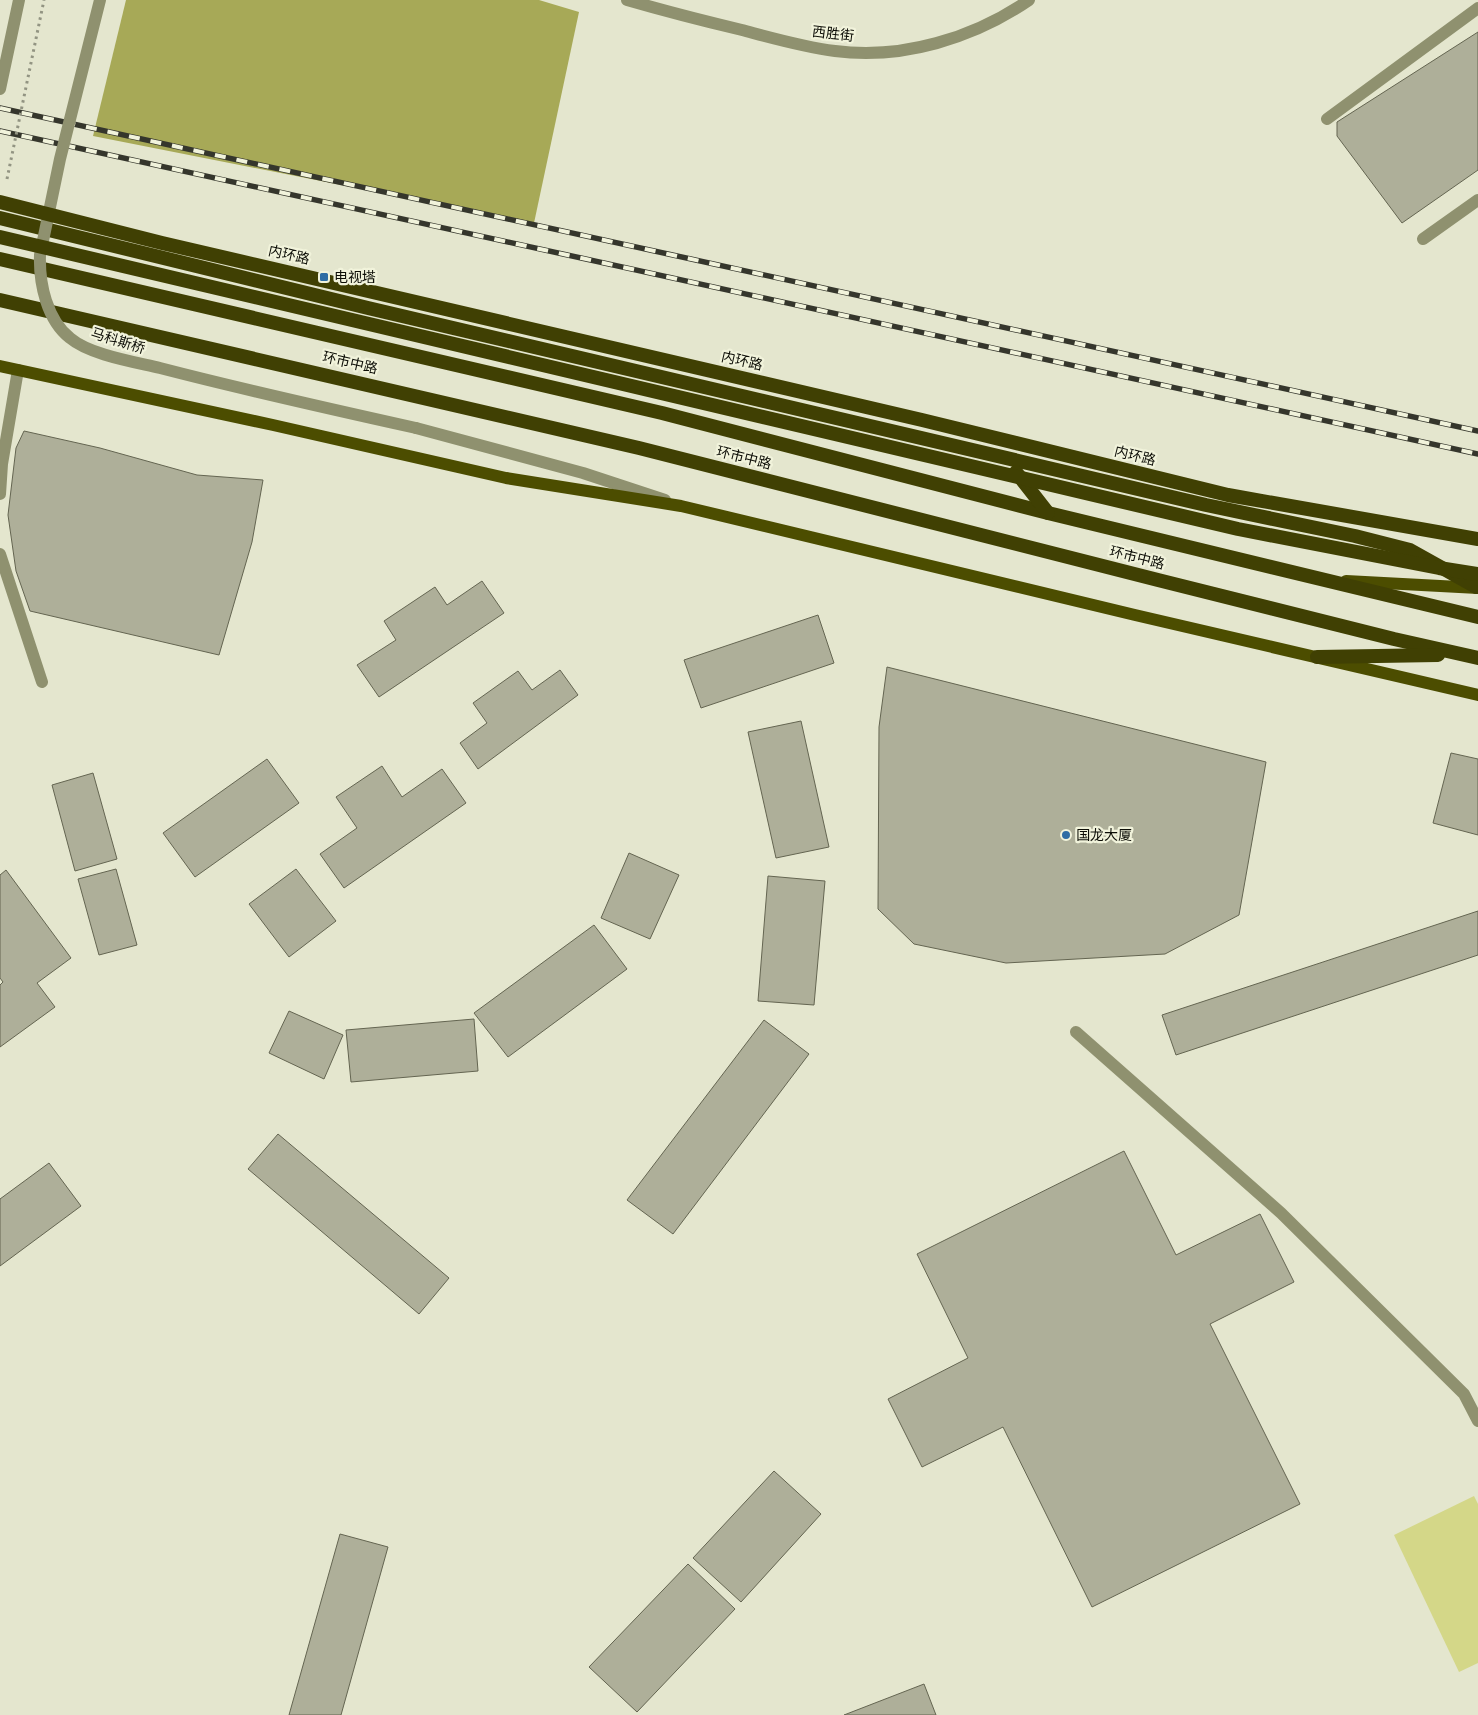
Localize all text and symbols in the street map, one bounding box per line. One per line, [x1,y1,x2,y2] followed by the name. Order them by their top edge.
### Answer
[811,23,855,45] street label: 西胜街
[267,242,311,268] street label: 内环路
[334,269,376,286] place label: 电视塔
[318,271,330,283] marker: 电视塔
[89,325,147,357] street label: 马科斯桥
[321,348,379,378] street label: 环市中路
[720,348,764,374] street label: 内环路
[715,443,773,473] street label: 环市中路
[1113,443,1157,469] street label: 内环路
[1108,543,1166,573] street label: 环市中路
[1076,827,1132,844] place label: 国龙大厦
[1060,829,1072,841] marker: 国龙大厦

